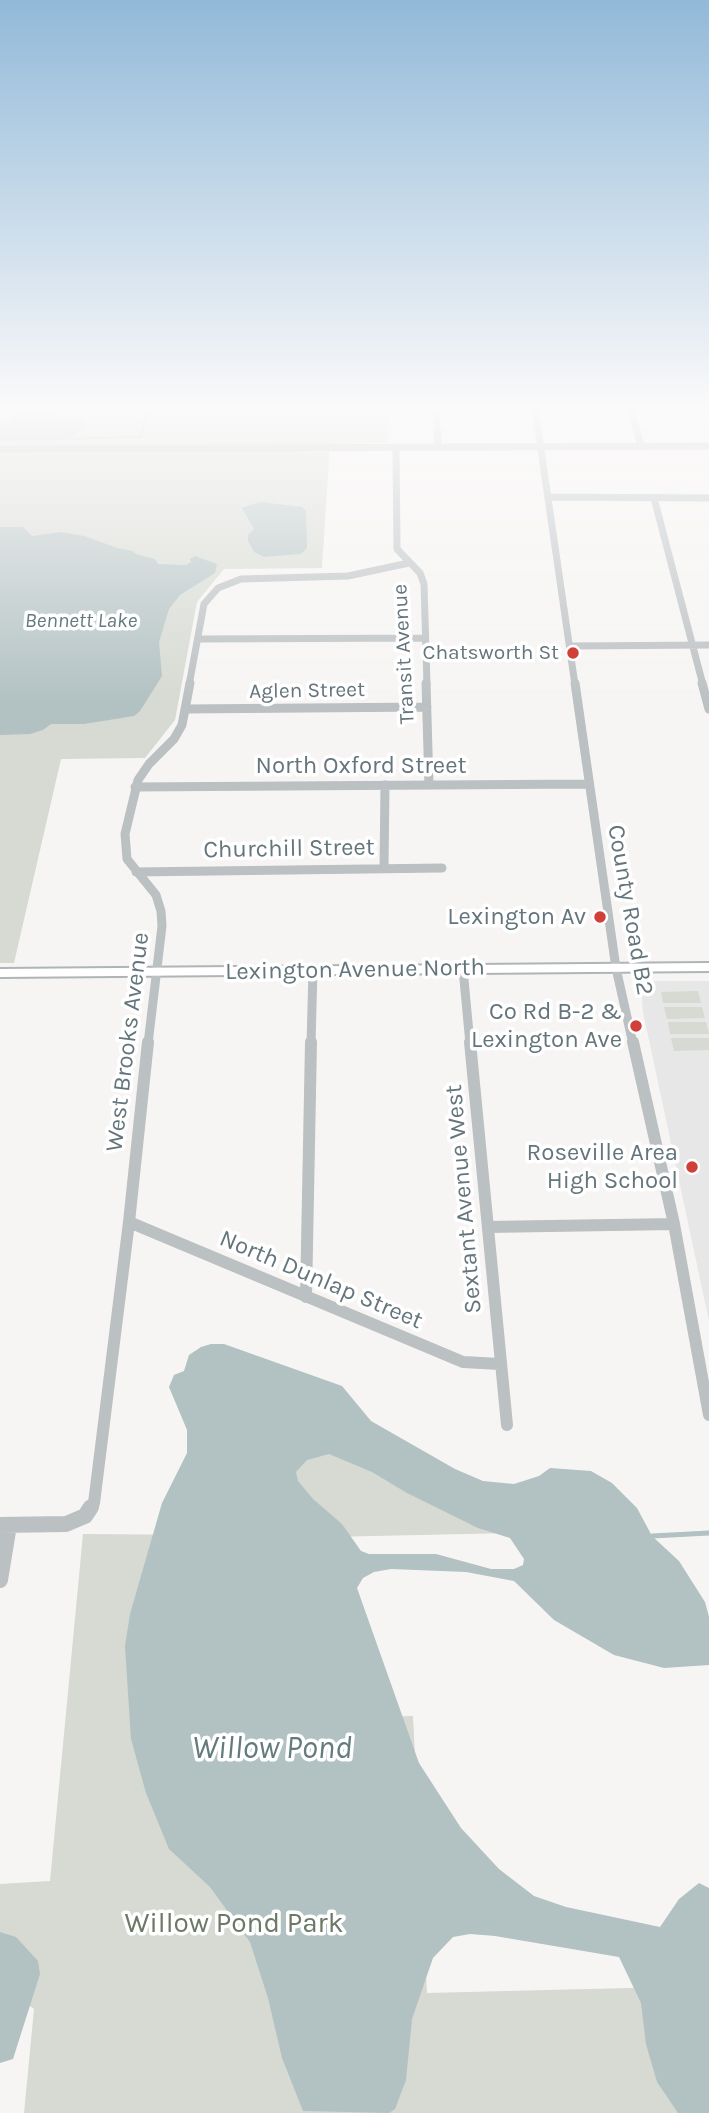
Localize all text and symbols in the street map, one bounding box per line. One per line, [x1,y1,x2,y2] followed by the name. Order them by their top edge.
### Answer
[388,583,420,725] street label: Transit Avenue
[25,608,137,634] water label: Bennett Lake
[423,640,559,666] place label: Chatsworth St
[565,645,581,661] marker: Chatsworth St
[249,677,365,705] street label: Aglen Street
[256,752,466,780] street label: North Oxford Street
[601,823,659,997] street label: County Road B2
[203,833,375,865] street label: Churchill Street
[447,903,586,931] place label: Lexington Av
[592,909,608,925] marker: Lexington Av
[100,931,156,1153] street label: West Brooks Avenue
[225,953,485,987] street label: Lexington Avenue North
[471,998,622,1054] place label: Co Rd B-2 & Lexington Ave
[628,1018,644,1034] marker: Co Rd B-2 & Lexington Ave
[440,1083,488,1315] street label: Sextant Avenue West
[527,1139,678,1195] place label: Roseville Area High School
[684,1159,700,1175] marker: Roseville Area High School
[215,1224,427,1336] street label: North Dunlap Street
[192,1730,352,1768] water label: Willow Pond
[124,1907,344,1941] park label: Willow Pond Park

